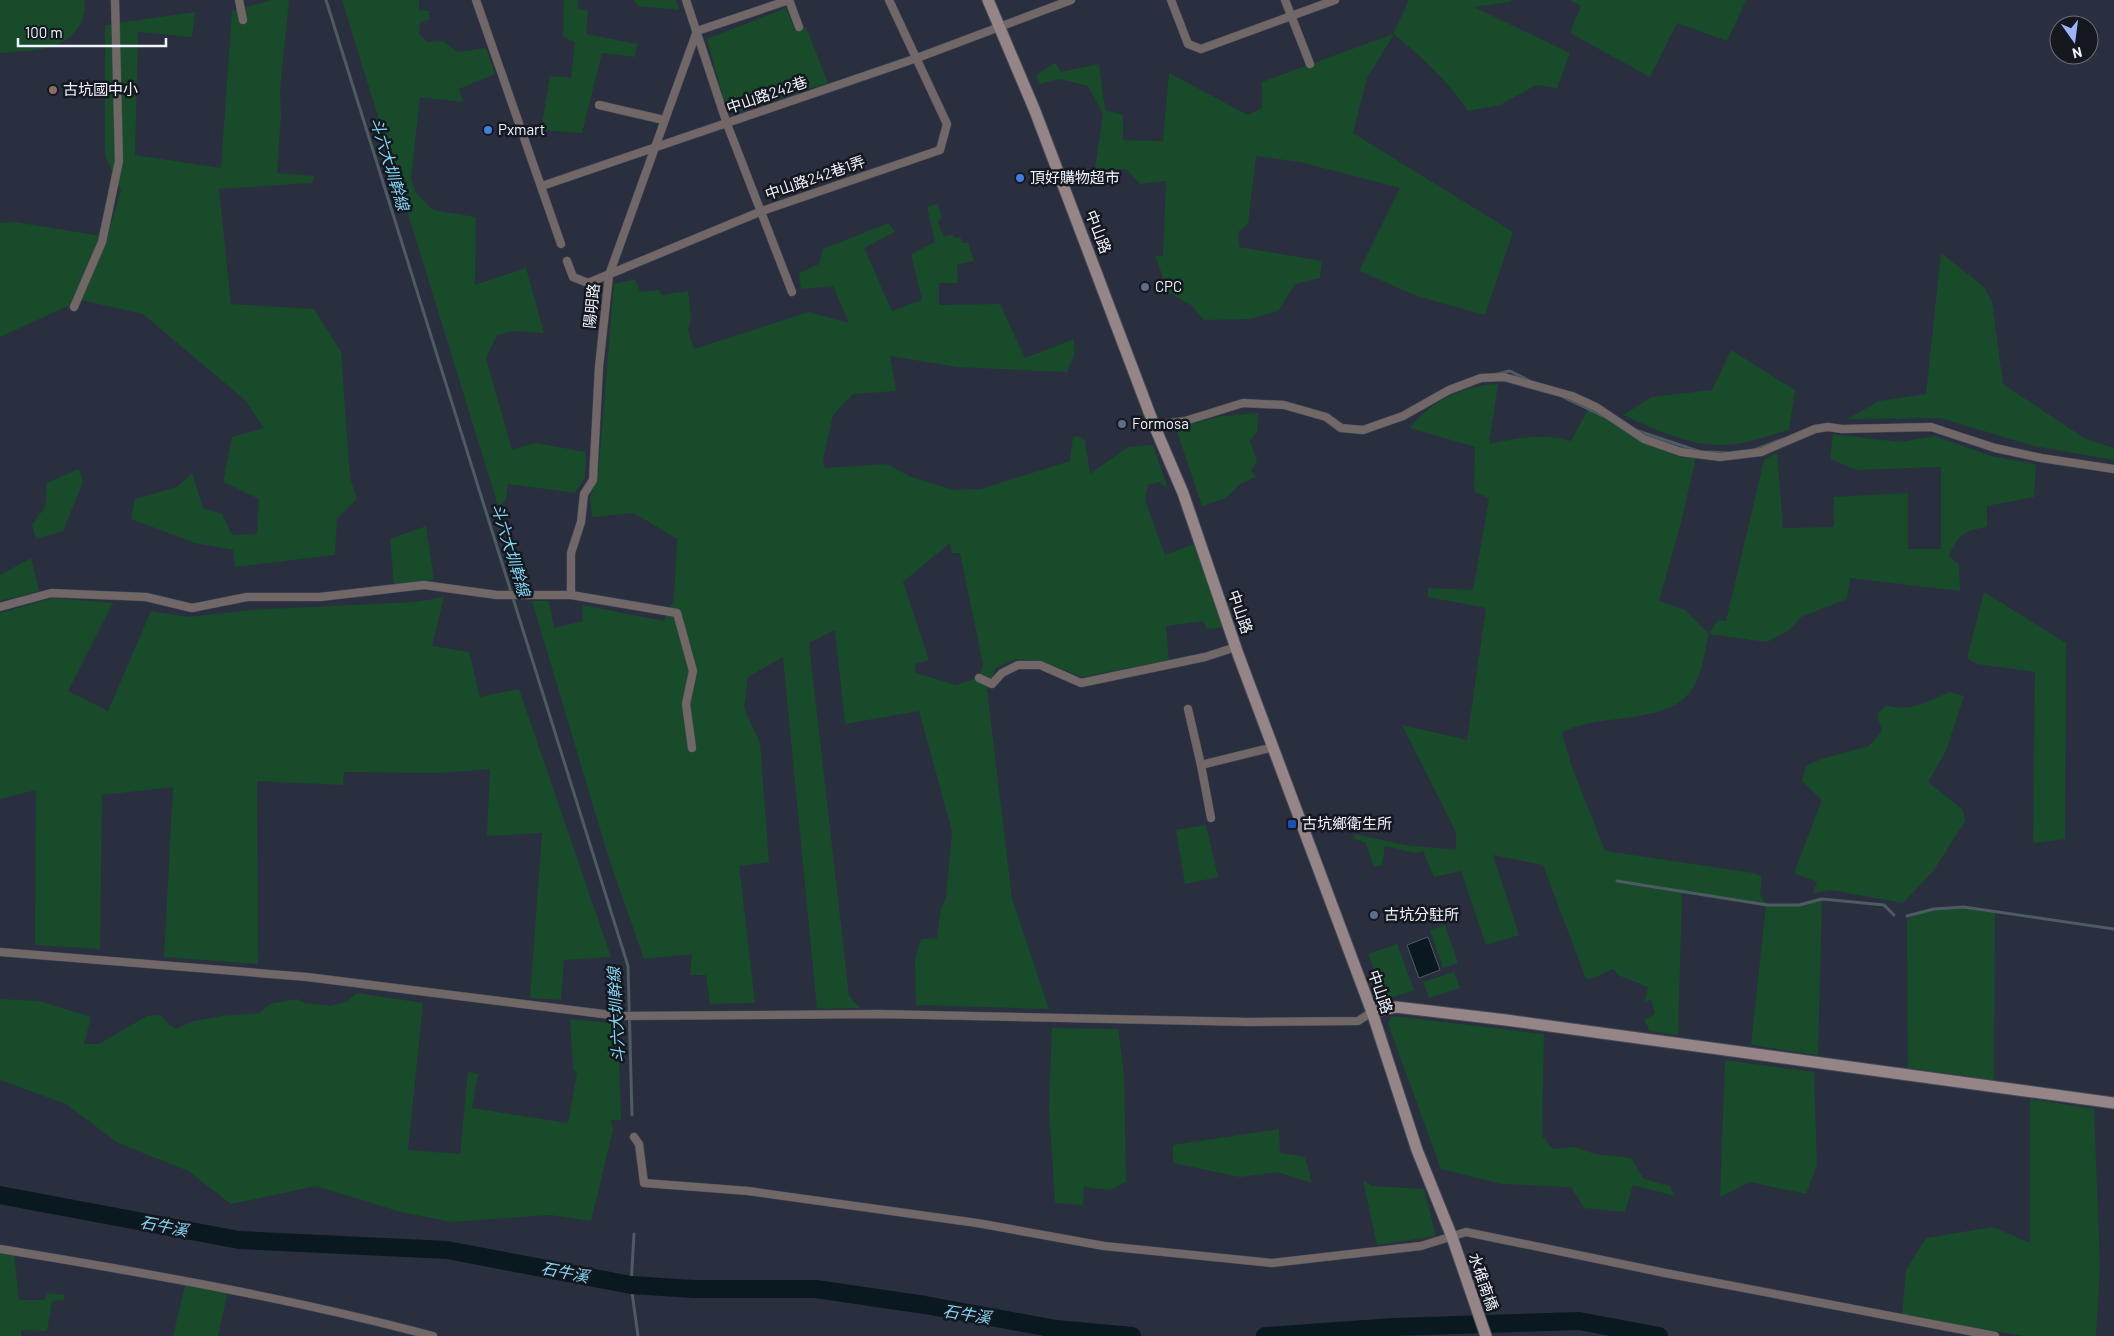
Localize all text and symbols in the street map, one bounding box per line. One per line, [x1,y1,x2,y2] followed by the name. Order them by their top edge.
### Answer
[18,15,165,47] scale bar
[2049,15,2099,65] north arrow
[25,23,63,41] text: 100 m
[2071,44,2084,62] text: N
[724,72,809,116] street label: 中山路242巷
[63,80,138,98] place label: 古坑國中小
[47,84,59,96] marker: 古坑國中小
[367,115,414,214] water label: 斗六大圳幹線
[498,120,545,138] place label: Pxmart
[482,124,494,136] marker: Pxmart
[762,152,867,203] street label: 中山路242巷1弄
[1030,168,1120,186] place label: 頂好購物超市
[1014,172,1026,184] marker: 頂好購物超市
[1082,207,1115,256] street label: 中山路
[1155,277,1182,295] place label: CPC
[1139,281,1151,293] marker: CPC
[580,283,602,329] street label: 陽明路
[1132,414,1189,432] place label: Formosa
[1116,418,1128,430] marker: Formosa
[488,501,535,600] water label: 斗六大圳幹線
[1225,587,1257,636] street label: 中山路
[1302,814,1392,832] place label: 古坑鄉衛生所
[1286,818,1298,830] marker: 古坑鄉衛生所
[1384,905,1459,923] place label: 古坑分駐所
[1368,909,1380,921] marker: 古坑分駐所
[603,965,628,1063] water label: 斗六大圳幹線
[1365,967,1397,1016] street label: 中山路
[139,1212,191,1240] water label: 石牛溪
[1466,1250,1502,1313] street label: 水碓南橋
[540,1258,592,1286] water label: 石牛溪
[942,1300,994,1327] water label: 石牛溪

